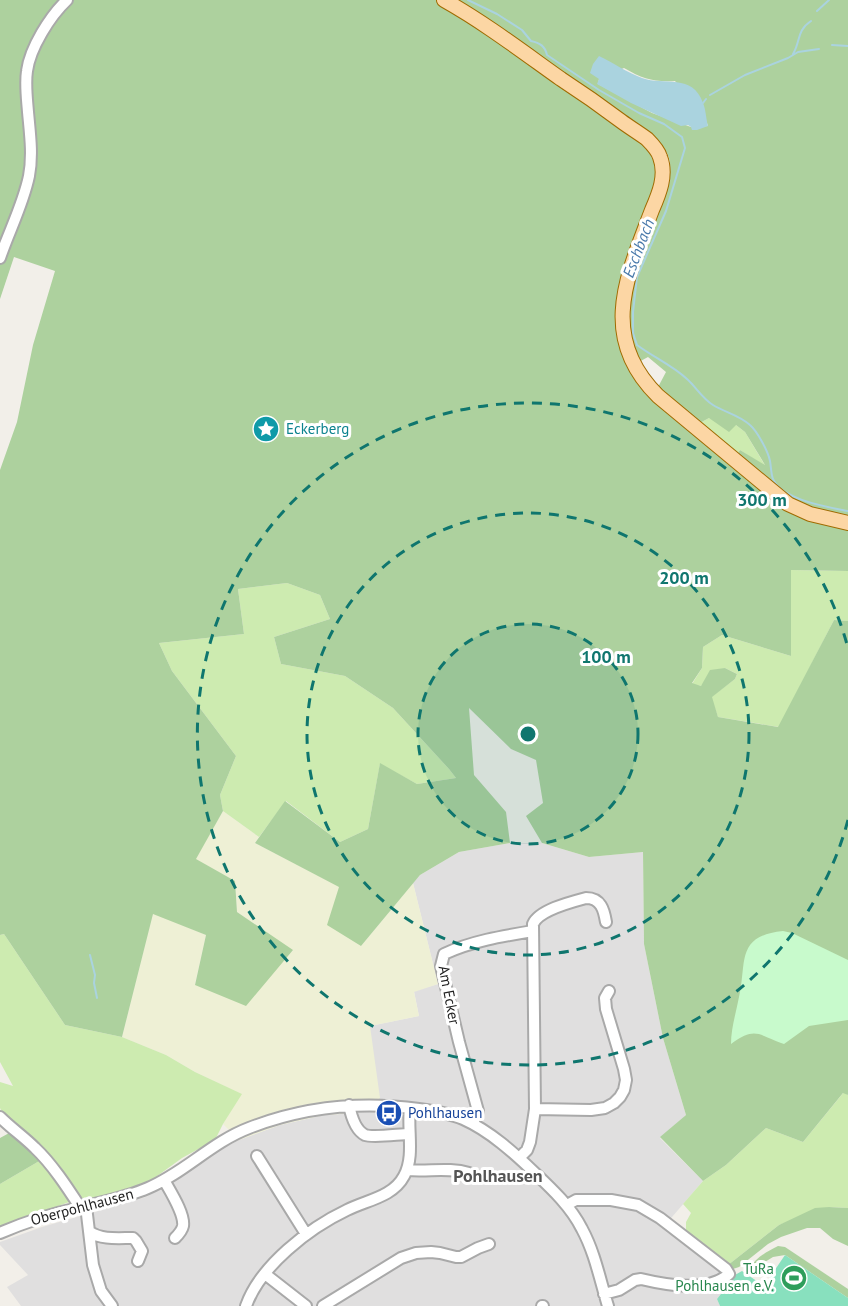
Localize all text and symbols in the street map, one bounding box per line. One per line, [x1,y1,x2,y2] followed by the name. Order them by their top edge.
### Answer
[618,216,658,280] water label: Eschbach
[251,414,281,444] place icon: Eckerberg
[286,419,349,438] place label: Eckerberg
[737,488,787,511] text: 300 m
[659,566,709,589] text: 200 m
[581,645,631,668] text: 100 m
[518,724,538,744] centre of rings
[434,964,464,1026] street label: Am Ecker
[374,1098,404,1128] bus stop icon: Pohlhausen
[408,1103,482,1122] place label: Pohlhausen
[453,1164,543,1187] district label: Pohlhausen
[28,1184,135,1229] street label: Oberpohlhausen
[675,1259,774,1295] place label: TuRa Pohlhausen e.V.
[779,1263,809,1293] sports icon: TuRa Pohlhausen e.V.

